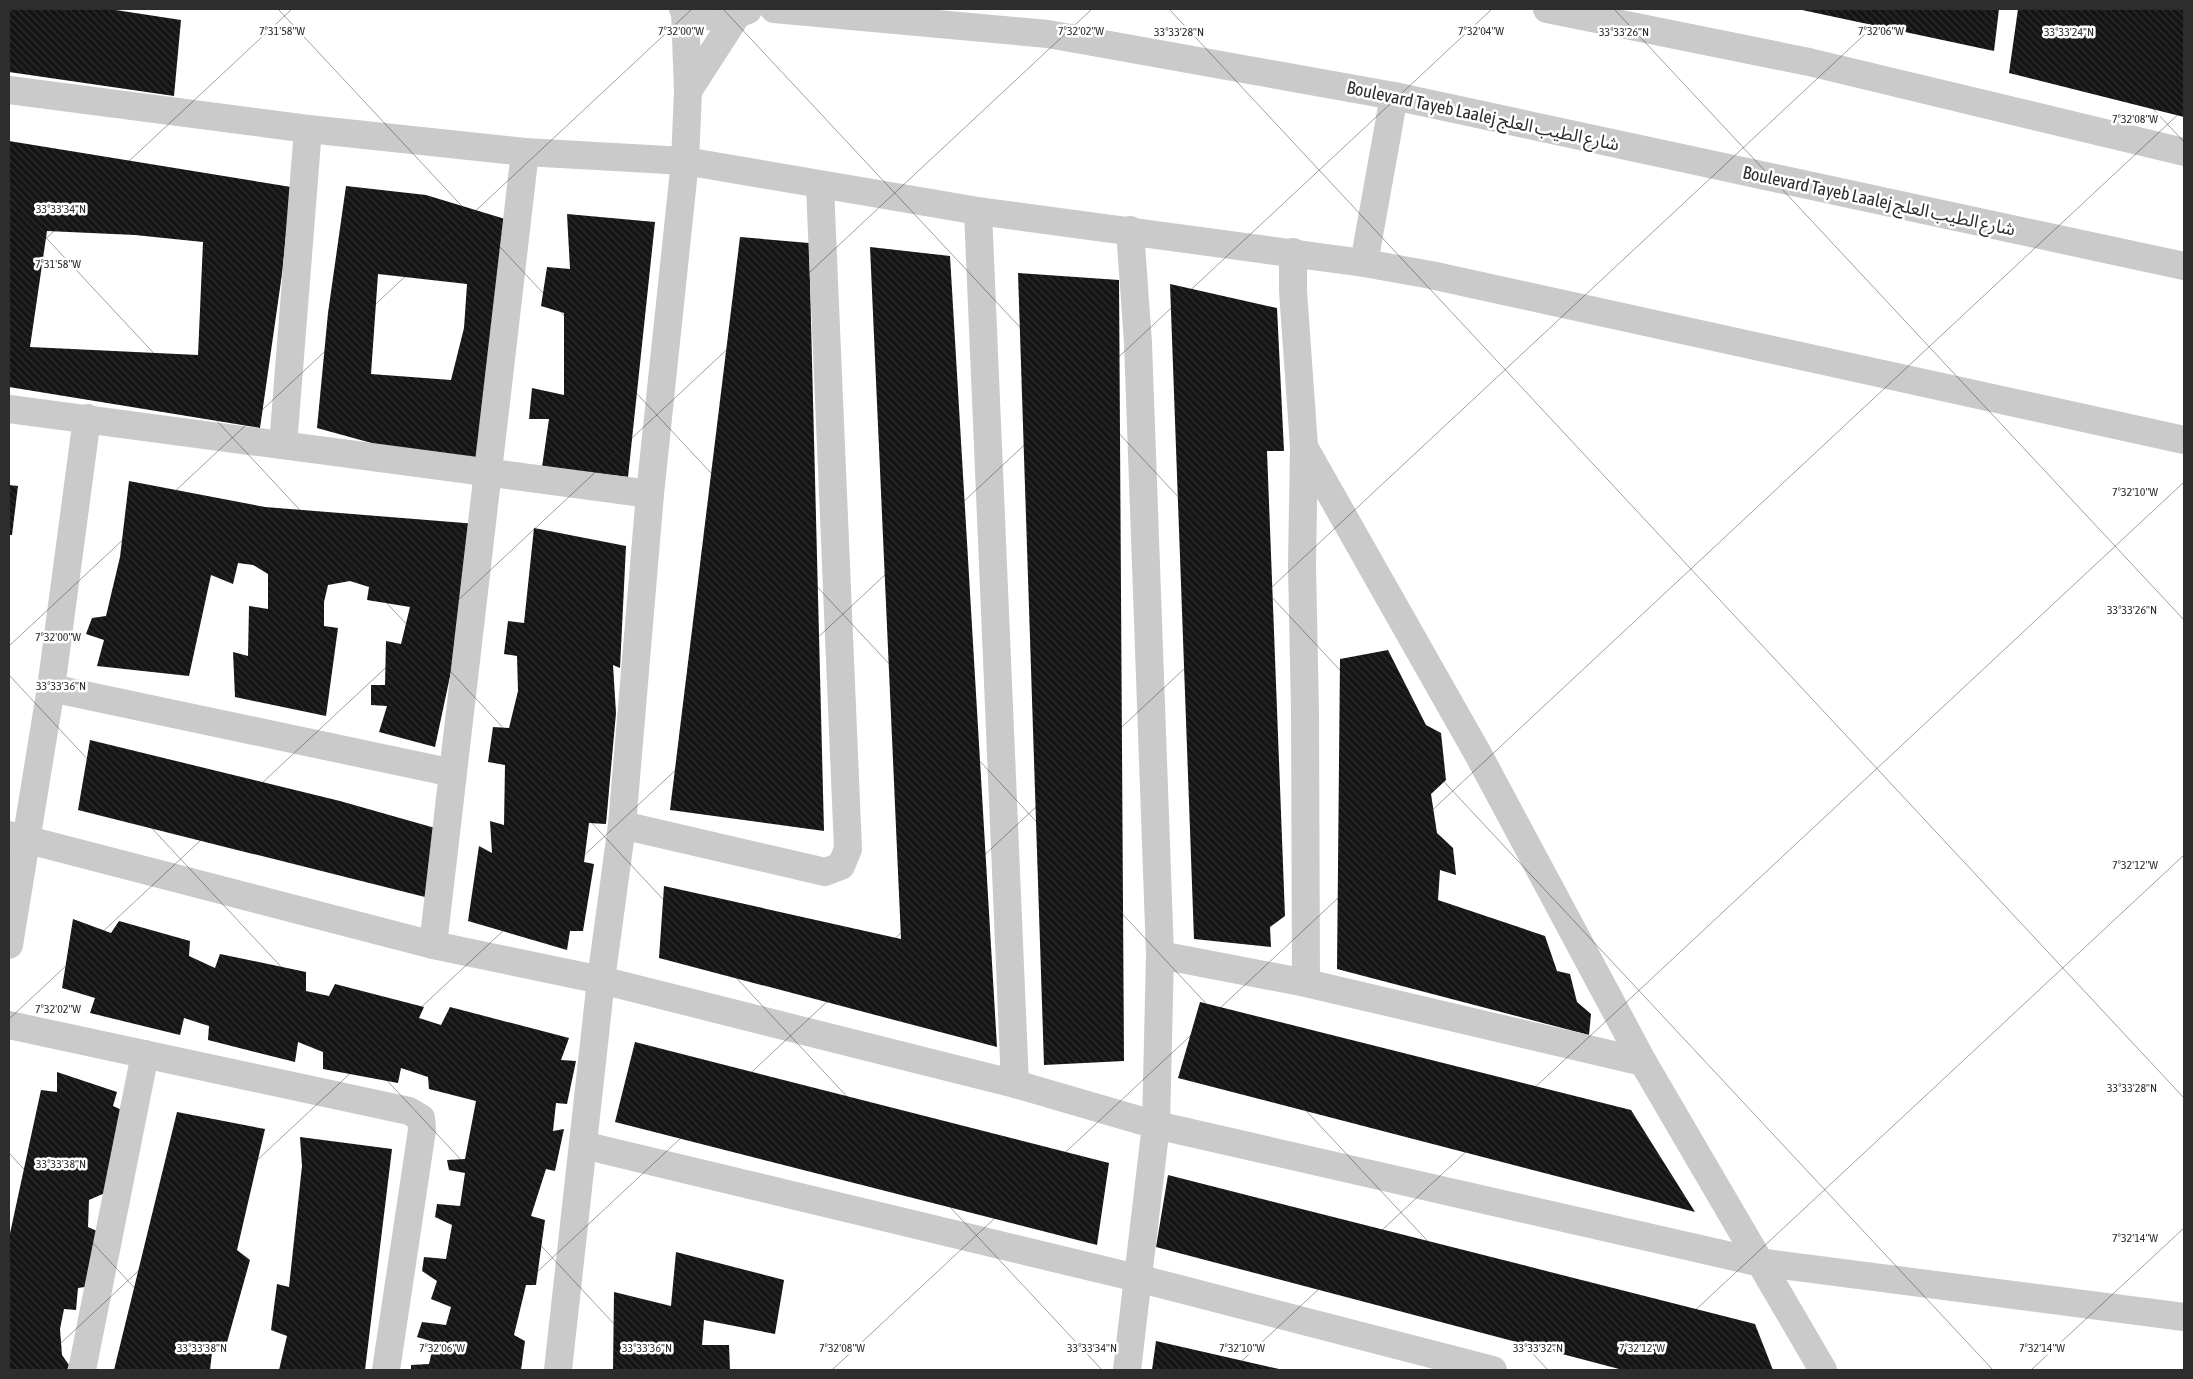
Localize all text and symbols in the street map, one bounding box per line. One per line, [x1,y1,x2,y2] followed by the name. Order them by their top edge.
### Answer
[259,24,305,38] text: 7°31'58"W
[658,24,704,38] text: 7°32'00"W
[1058,24,1104,38] text: 7°32'02"W
[1458,24,1504,38] text: 7°32'04"W
[1858,24,1904,38] text: 7°32'06"W
[1154,25,1204,39] text: 33°33'28"N
[1599,25,1649,39] text: 33°33'26"N
[2044,25,2094,39] text: 33°33'24"N
[1344,76,1621,159] street label: Boulevard Tayeb Laalej شارع الطيب العلج
[2112,112,2158,126] text: 7°32'08"W
[1740,161,2017,244] street label: Boulevard Tayeb Laalej شارع الطيب العلج
[36,202,86,216] text: 33°33'34"N
[35,257,81,271] text: 7°31'58"W
[2112,485,2158,499] text: 7°32'10"W
[2107,603,2157,617] text: 33°33'26"N
[35,630,81,644] text: 7°32'00"W
[36,679,86,693] text: 33°33'36"N
[2112,858,2158,872] text: 7°32'12"W
[35,1002,81,1016] text: 7°32'02"W
[2107,1081,2157,1095] text: 33°33'28"N
[36,1157,86,1171] text: 33°33'38"N
[2112,1231,2158,1245] text: 7°32'14"W
[177,1341,227,1355] text: 33°33'38"N
[419,1341,465,1355] text: 7°32'06"W
[622,1341,672,1355] text: 33°33'36"N
[819,1341,865,1355] text: 7°32'08"W
[1067,1341,1117,1355] text: 33°33'34"N
[1219,1341,1265,1355] text: 7°32'10"W
[1513,1341,1563,1355] text: 33°33'32"N
[1619,1341,1665,1355] text: 7°32'12"W
[2019,1341,2065,1355] text: 7°32'14"W

